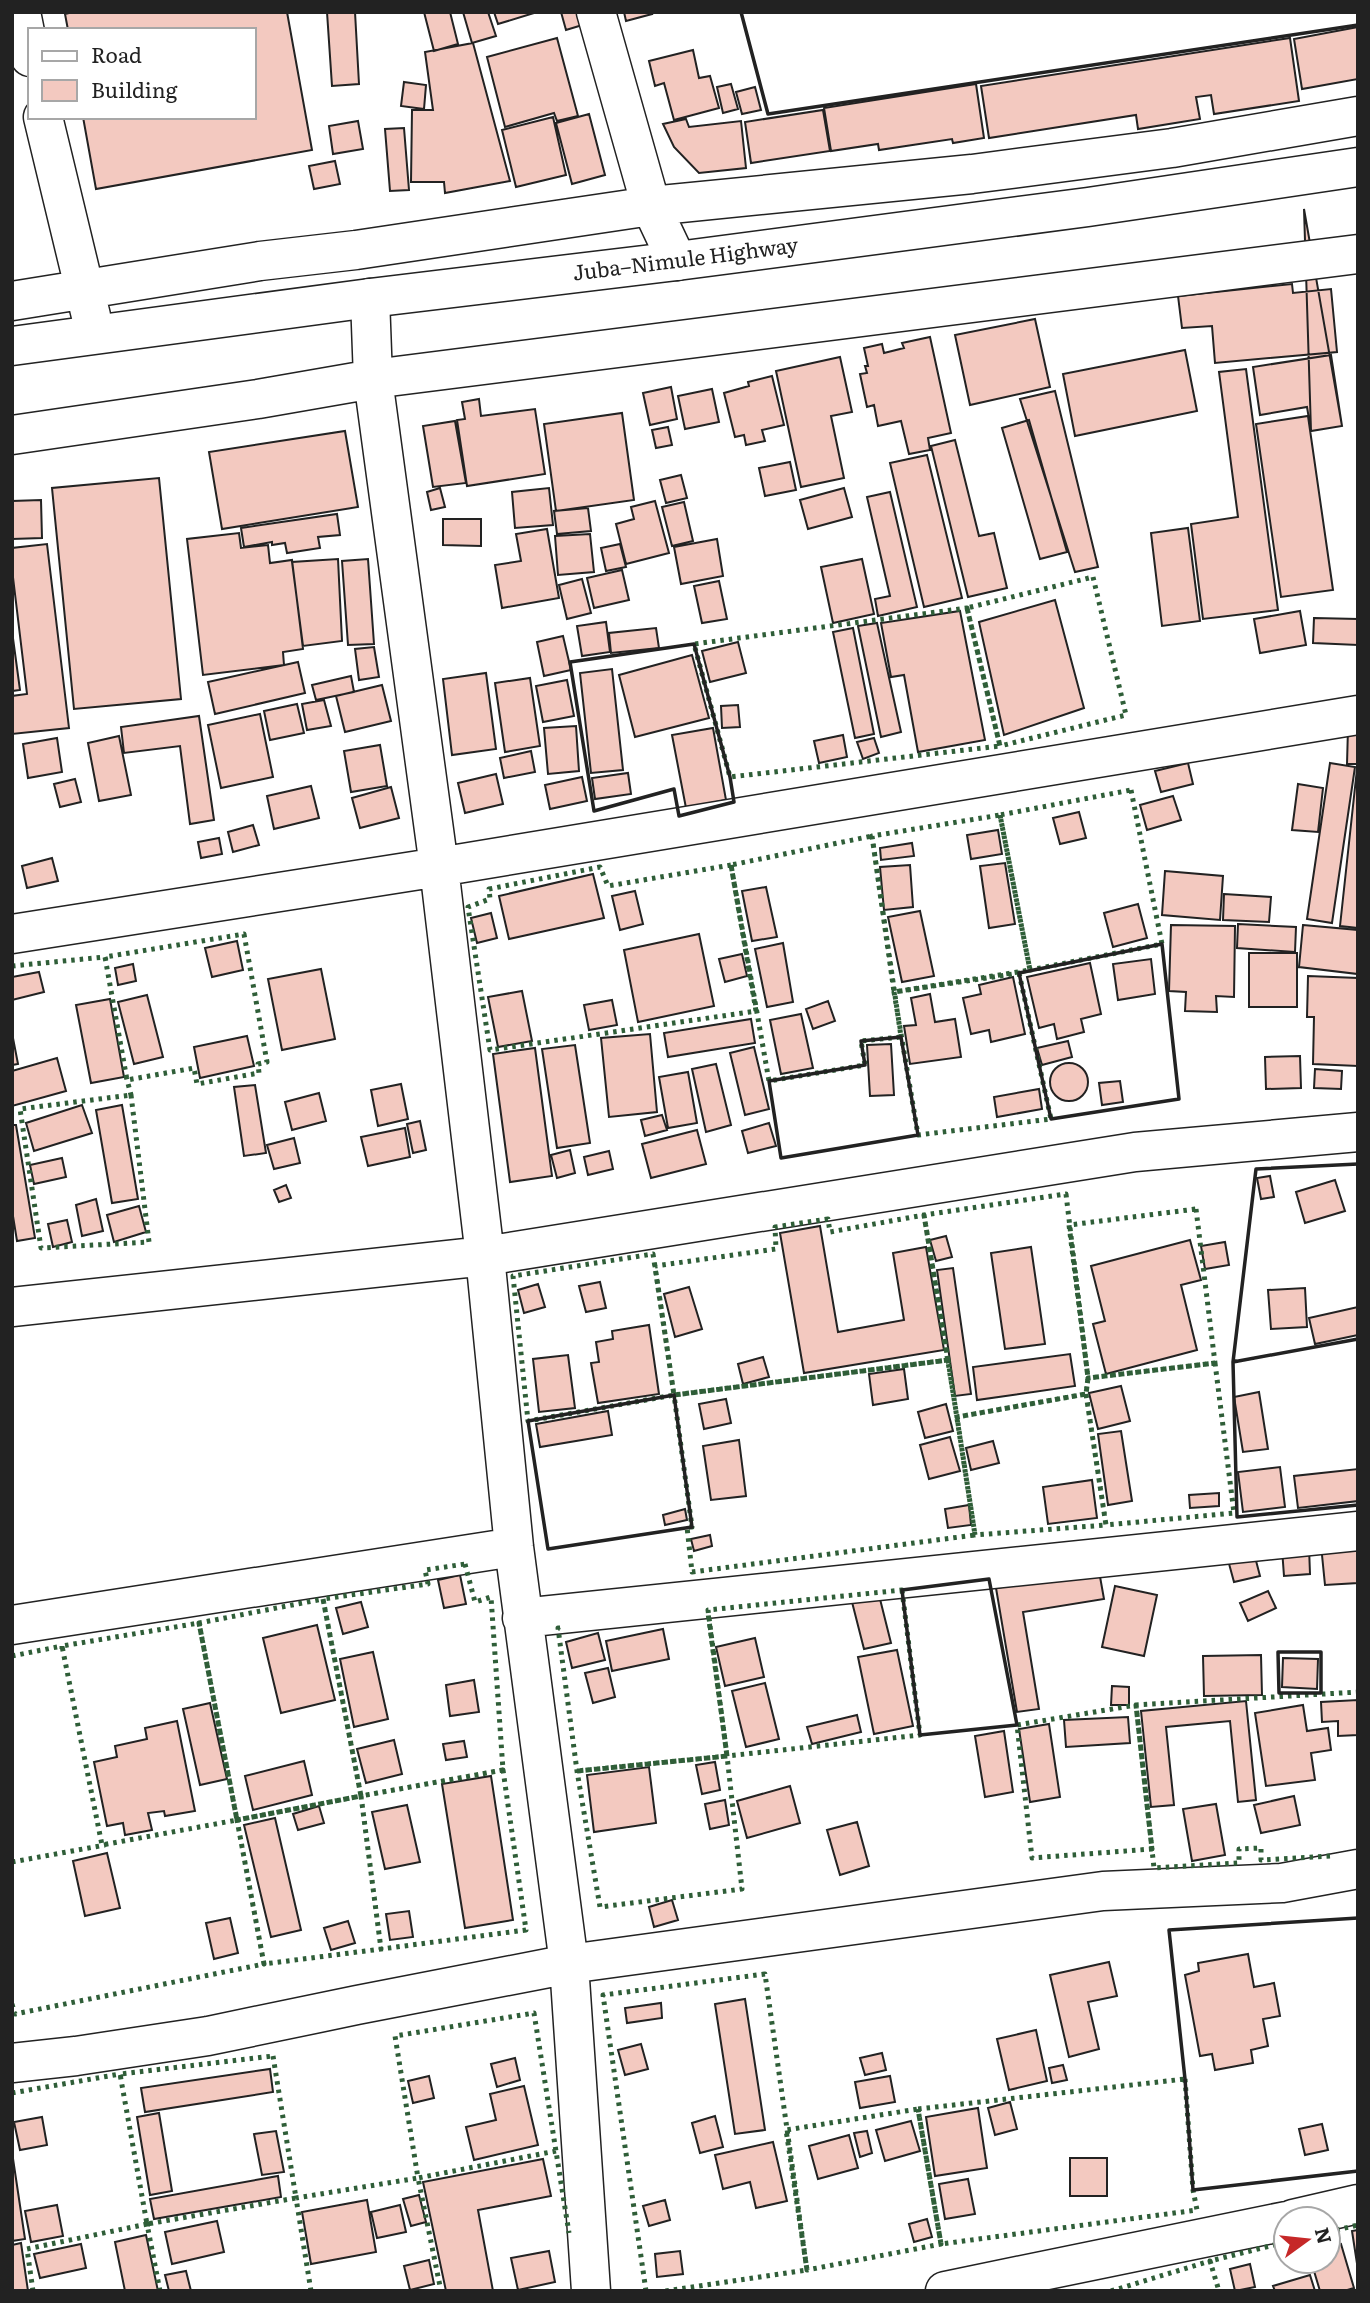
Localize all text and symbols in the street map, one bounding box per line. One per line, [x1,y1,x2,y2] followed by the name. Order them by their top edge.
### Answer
[28,28,256,119] legend
[91,38,142,69] text: Road
[91,73,178,104] text: Building
[571,227,801,286] street label: Juba–Nimule Highway
[1272,2205,1342,2275] north arrow
[1309,2224,1340,2247] text: N

